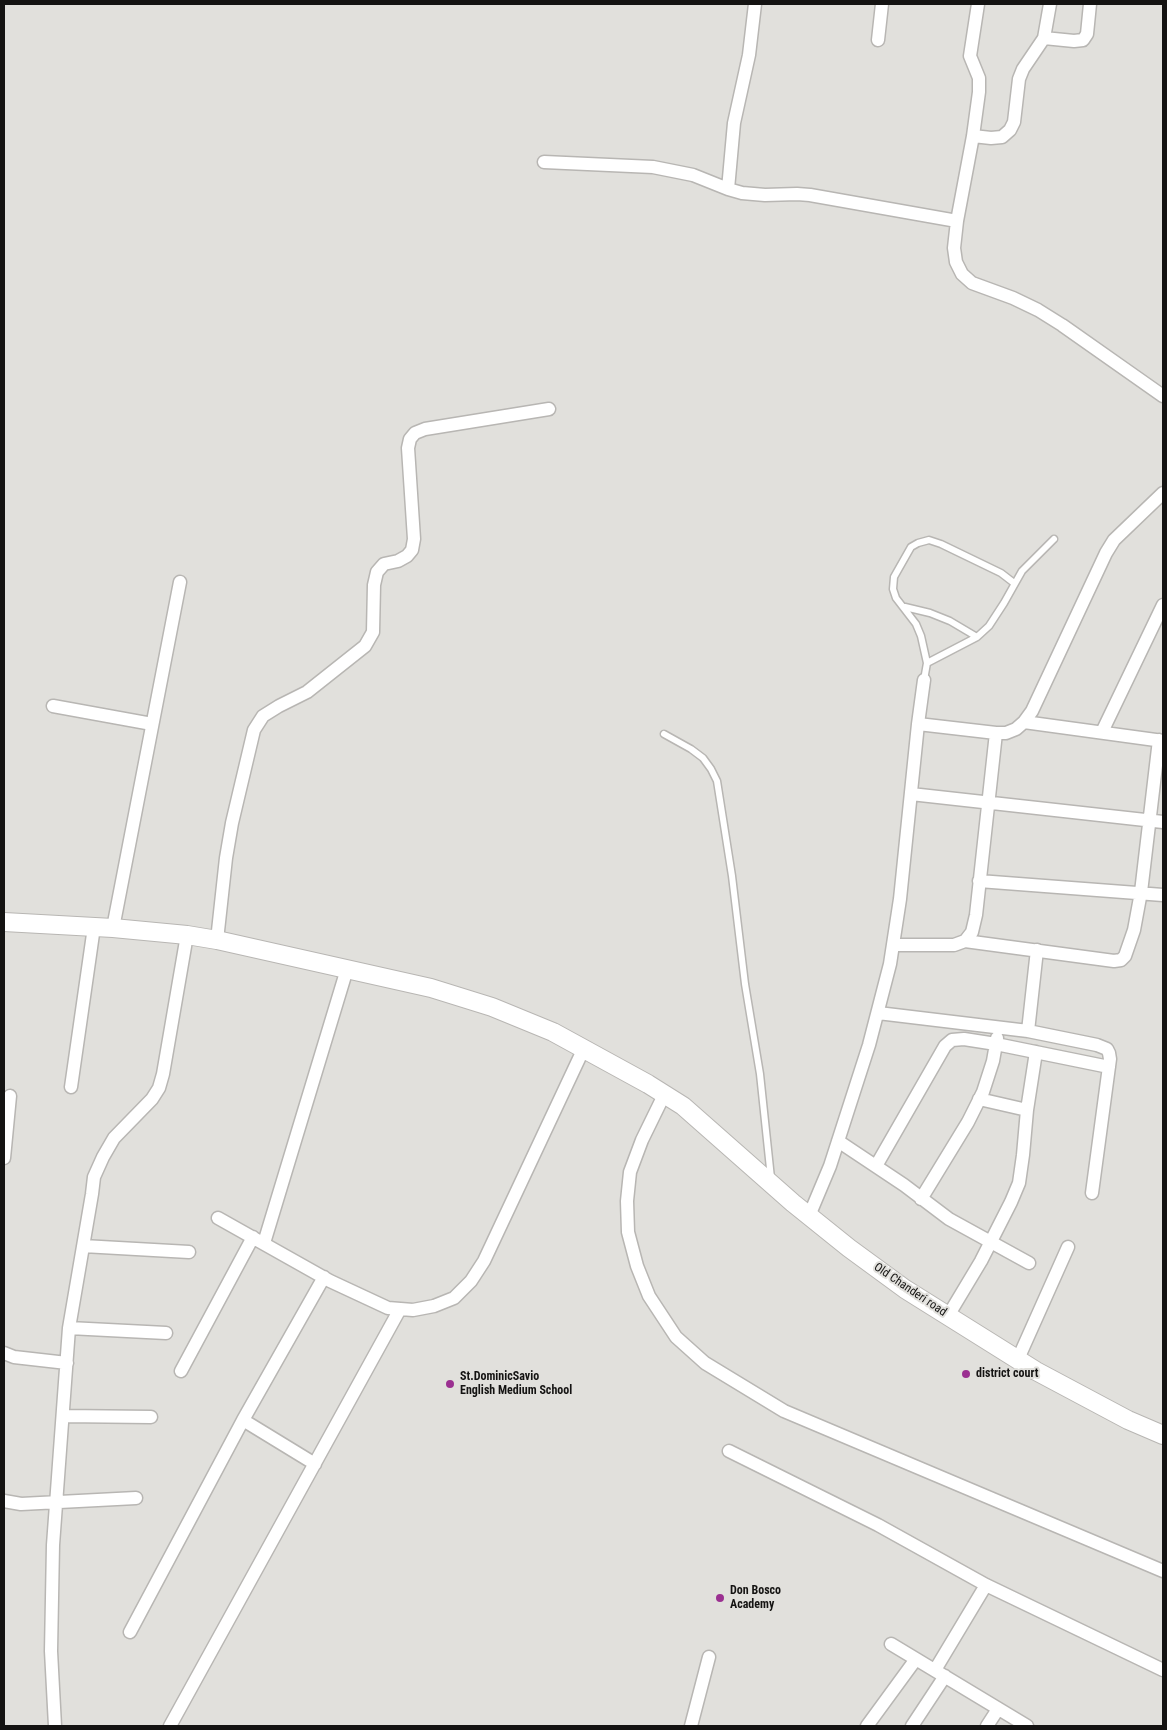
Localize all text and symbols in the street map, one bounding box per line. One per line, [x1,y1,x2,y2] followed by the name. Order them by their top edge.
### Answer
[871,1260,949,1320] street label: Old Chanderi road
[976,1367,1038,1381] place label: district court
[960,1368,972,1380] marker: district court
[460,1370,572,1398] place label: St.DominicSavio English Medium School
[444,1378,456,1390] marker: St.DominicSavio English Medium School
[730,1584,781,1612] place label: Don Bosco Academy
[714,1592,726,1604] marker: Don Bosco Academy

